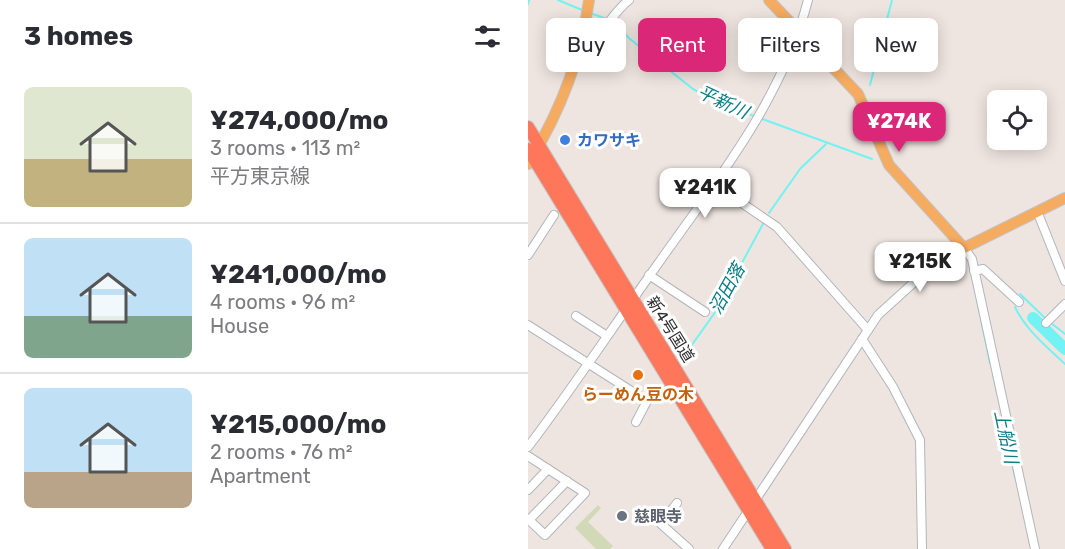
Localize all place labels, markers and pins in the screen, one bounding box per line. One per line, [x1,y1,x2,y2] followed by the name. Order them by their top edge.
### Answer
[857,102,941,153] pin: ¥274K
[577,131,641,150] place label: カワサキ
[558,133,572,147] marker: カワサキ
[663,168,747,219] pin: ¥241K
[878,242,962,293] pin: ¥215K
[631,368,645,382] marker: らーめん豆の木
[582,385,694,404] place label: らーめん豆の木
[634,507,682,526] place label: 慈眼寺
[615,509,629,523] marker: 慈眼寺

